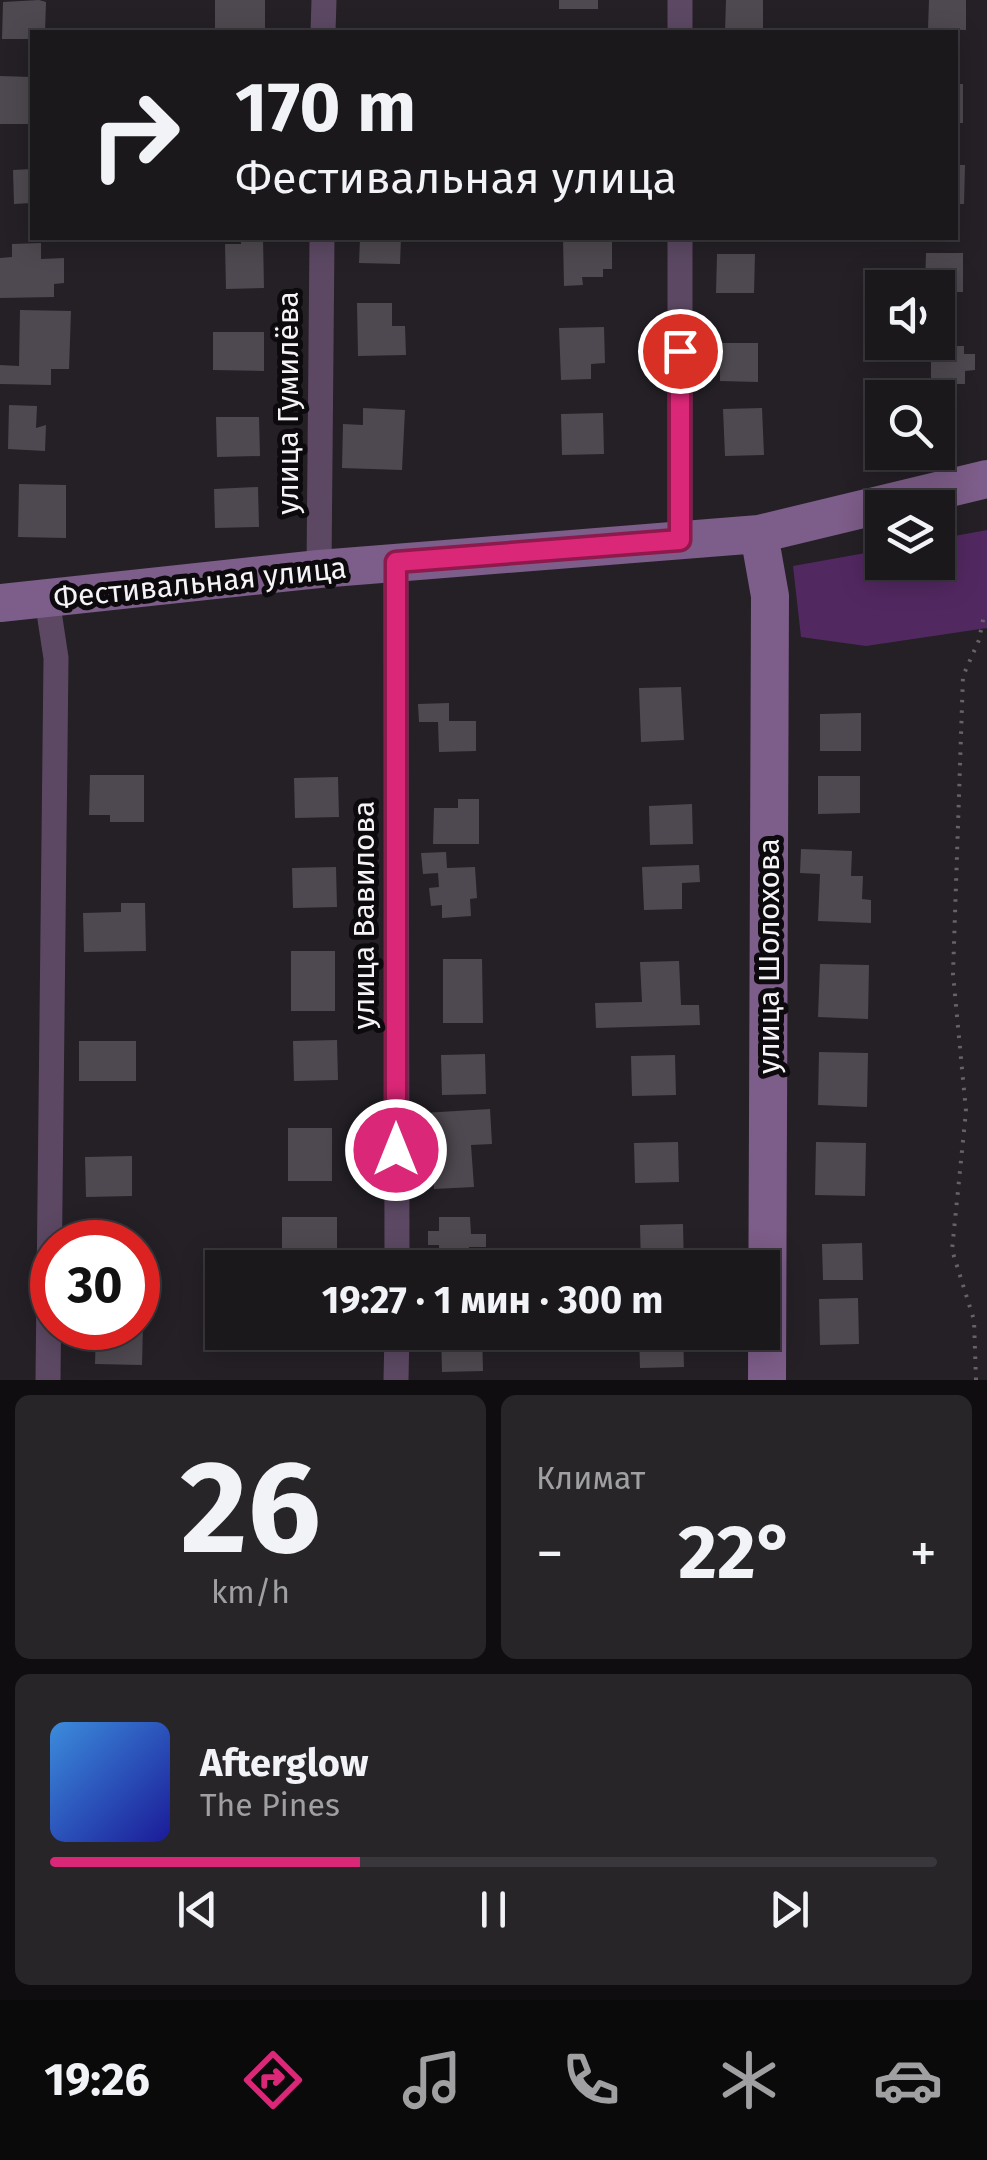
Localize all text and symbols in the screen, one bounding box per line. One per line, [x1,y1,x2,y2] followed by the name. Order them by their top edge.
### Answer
[235,66,416,150] text: 170 m
[70,70,200,200] icon: right
[235,151,677,205] text: Фестивальная улица
[865,270,955,580] map controls
[865,270,955,360] button: sound
[270,291,306,515] street label: улица Гумилёва
[638,309,723,394] pin
[653,324,708,379] icon: arrive
[865,380,955,470] button: search
[865,490,955,580] button: layers
[52,550,348,616] street label: Фестивальная улица
[346,801,382,1029] street label: улица Вавилова
[751,838,787,1074] street label: улица Шолохова
[344,1098,448,1202] position arrow
[30,1220,160,1350] speed limit sign: 30
[322,1277,663,1323] text: 19:27 · 1 мин · 300 m
[180,1430,321,1586] text: 26
[536,1459,645,1497] text: Климат
[678,1508,795,1598] text: 22°
[536,1521,564,1587] text: −
[910,1521,937,1587] text: +
[211,1573,290,1611] text: km/h
[200,1740,368,1786] text: Afterglow
[200,1786,340,1824] text: The Pines
[170,1882,225,1937] icon: previous
[466,1882,521,1937] icon: pause
[762,1882,817,1937] icon: next
[238,2045,308,2115] icon: directions
[397,2045,467,2115] icon: music
[556,2045,626,2115] icon: phone
[714,2045,784,2115] icon: climate
[873,2045,943,2115] icon: car
[44,2053,150,2107] text: 19:26

